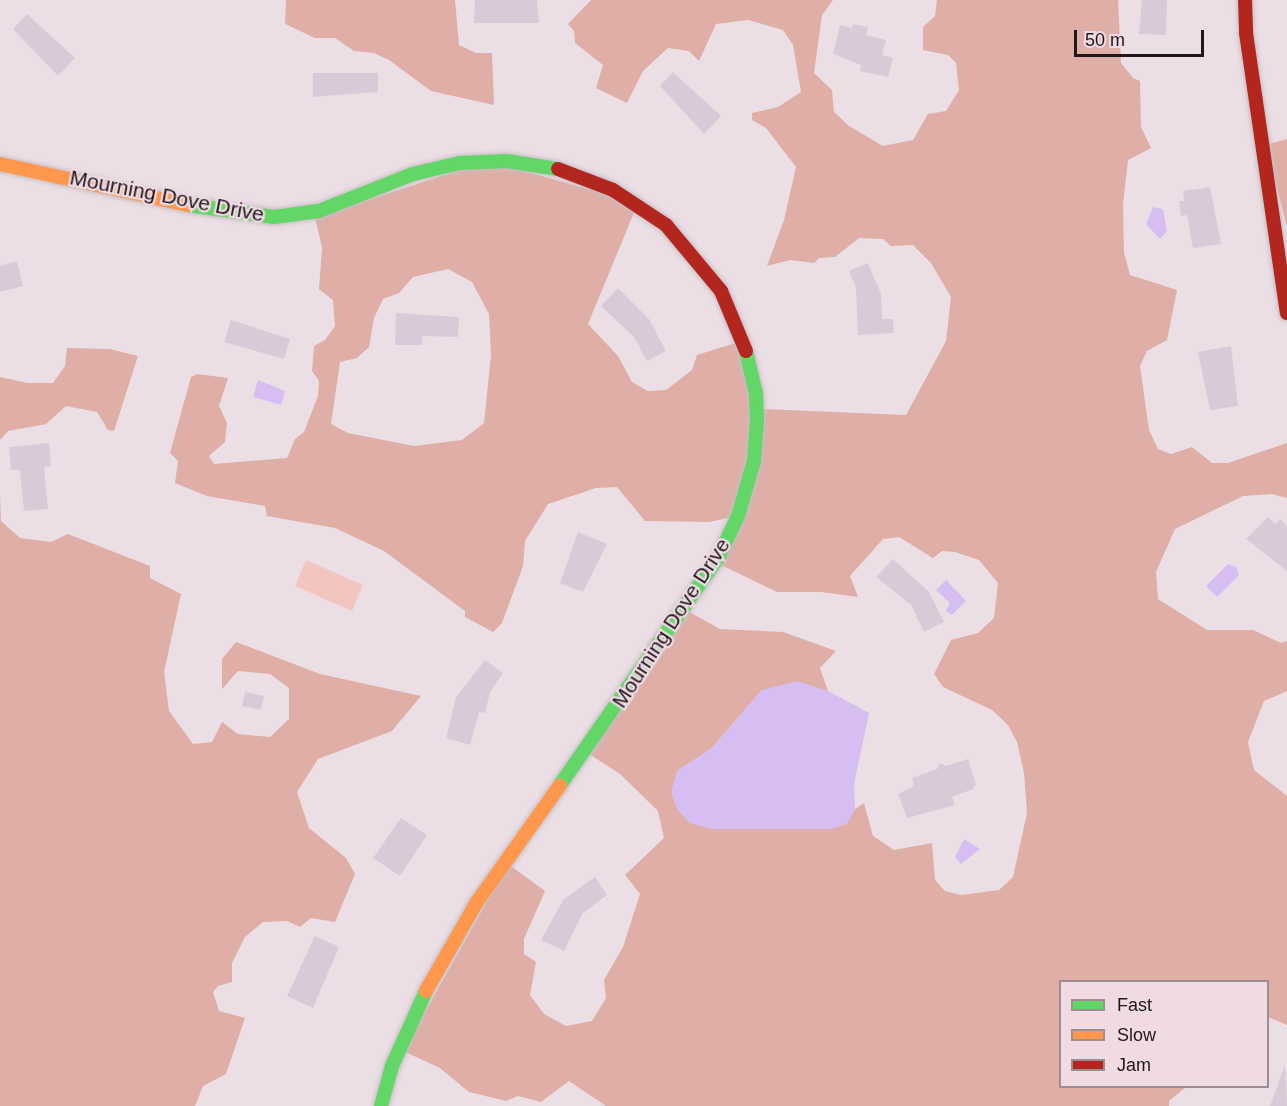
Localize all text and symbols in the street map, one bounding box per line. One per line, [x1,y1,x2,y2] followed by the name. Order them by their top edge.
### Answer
[1077,18,1208,56] scale bar
[1085,30,1125,50] text: 50 m
[68,165,266,227] street label: Mourning Dove Drive
[607,533,735,713] street label: Mourning Dove Drive
[1059,980,1269,1088] legend
[1117,995,1152,1015] text: Fast
[1117,1025,1156,1045] text: Slow
[1117,1055,1151,1075] text: Jam

